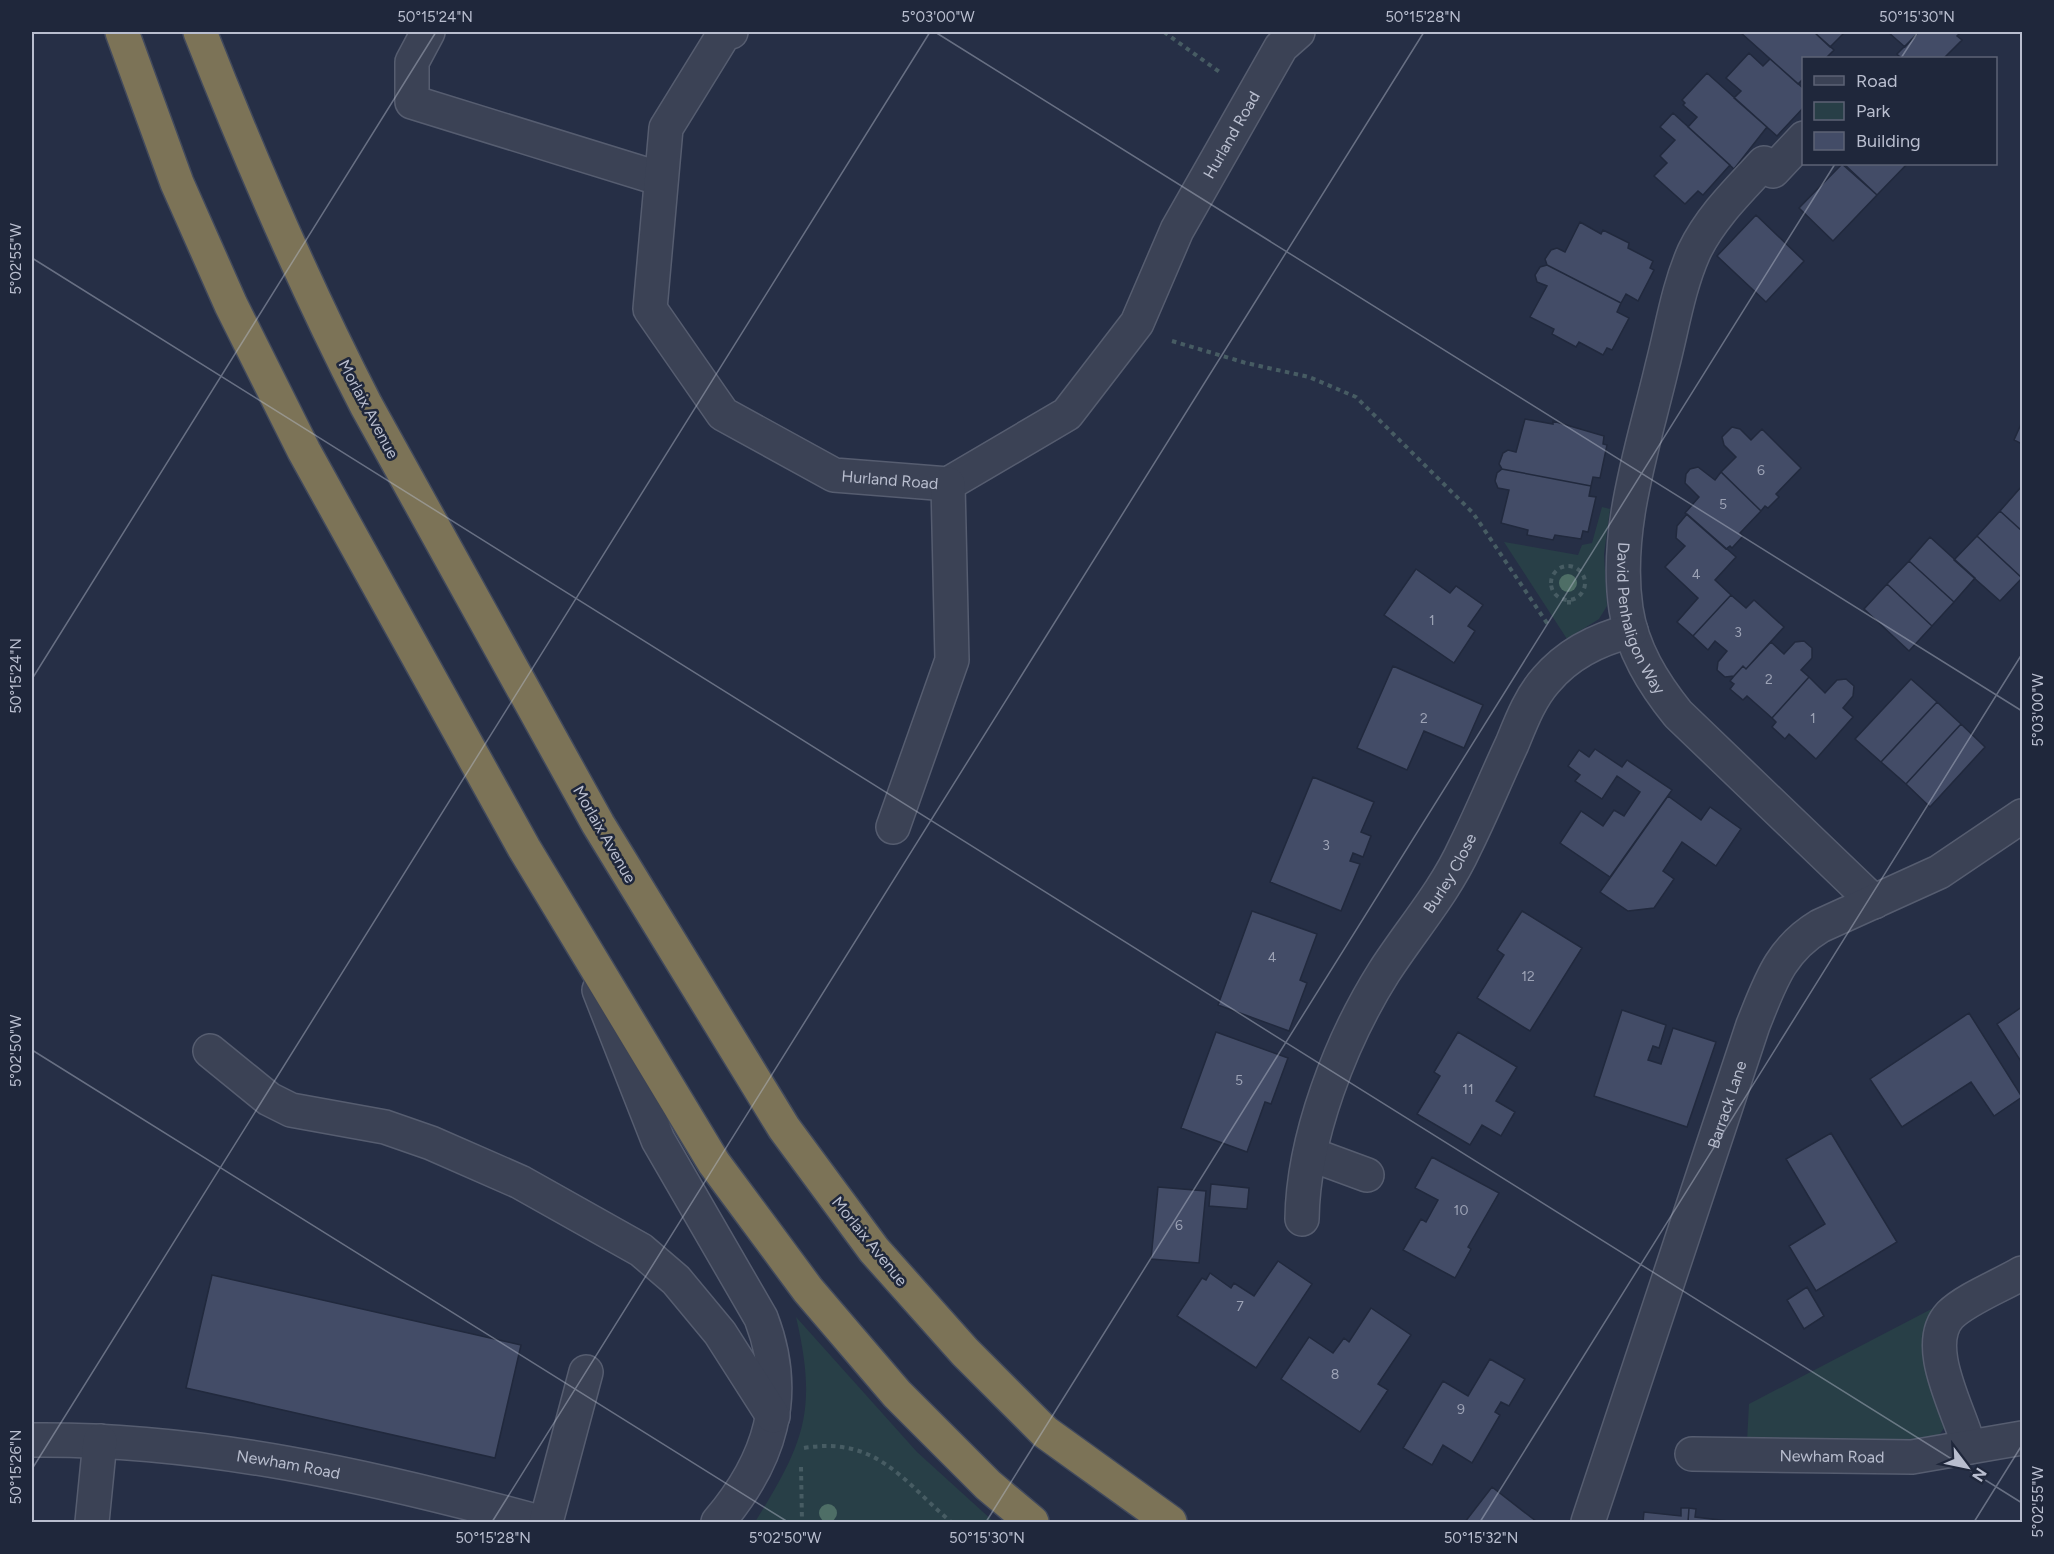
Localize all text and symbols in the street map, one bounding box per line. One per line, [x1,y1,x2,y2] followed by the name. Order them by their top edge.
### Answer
[397,8,473,26] text: 50°15'24"N
[901,8,975,26] text: 5°03'00"W
[1385,8,1461,26] text: 50°15'28"N
[1879,8,1955,26] text: 50°15'30"N
[1802,57,1997,165] legend
[1856,70,1897,92] text: Road
[1199,88,1264,182] street label: Hurland Road
[1856,100,1891,122] text: Park
[1856,130,1921,152] text: Building
[7,223,25,295] text: 5°02'55"W
[335,357,403,462] street label: Morlaix Avenue
[1757,462,1765,479] house number: 6
[841,467,939,493] street label: Hurland Road
[1719,496,1727,513] house number: 5
[1613,541,1669,698] street label: David Penhaligon Way
[1692,566,1701,583] house number: 4
[1429,612,1435,629] house number: 1
[1734,624,1742,641] house number: 3
[7,638,25,714] text: 50°15'24"N
[1765,671,1773,688] house number: 2
[2029,673,2047,747] text: 5°03'00"W
[1420,710,1428,727] house number: 2
[1810,710,1816,727] house number: 1
[569,782,640,887] street label: Morlaix Avenue
[1419,830,1480,917] street label: Burley Close
[1322,837,1330,854] house number: 3
[1268,949,1277,966] house number: 4
[1521,968,1535,985] house number: 12
[7,1014,25,1087] text: 5°02'50"W
[1704,1058,1751,1151] street label: Barrack Lane
[1235,1072,1243,1089] house number: 5
[1462,1081,1474,1098] house number: 11
[828,1193,912,1290] street label: Morlaix Avenue
[1454,1202,1468,1219] house number: 10
[1175,1217,1183,1234] house number: 6
[1236,1298,1244,1315] house number: 7
[1331,1366,1339,1383] house number: 8
[1457,1401,1465,1418] house number: 9
[7,1430,25,1504] text: 50°15'26"N
[1937,1437,1997,1497] north arrow
[235,1446,342,1483] street label: Newham Road
[1779,1446,1885,1467] street label: Newham Road
[1968,1464,1991,1485] text: N
[2029,1466,2047,1538] text: 5°02'55"W
[455,1529,531,1547] text: 50°15'28"N
[749,1529,822,1547] text: 5°02'50"W
[949,1529,1025,1547] text: 50°15'30"N
[1444,1529,1518,1547] text: 50°15'32"N

